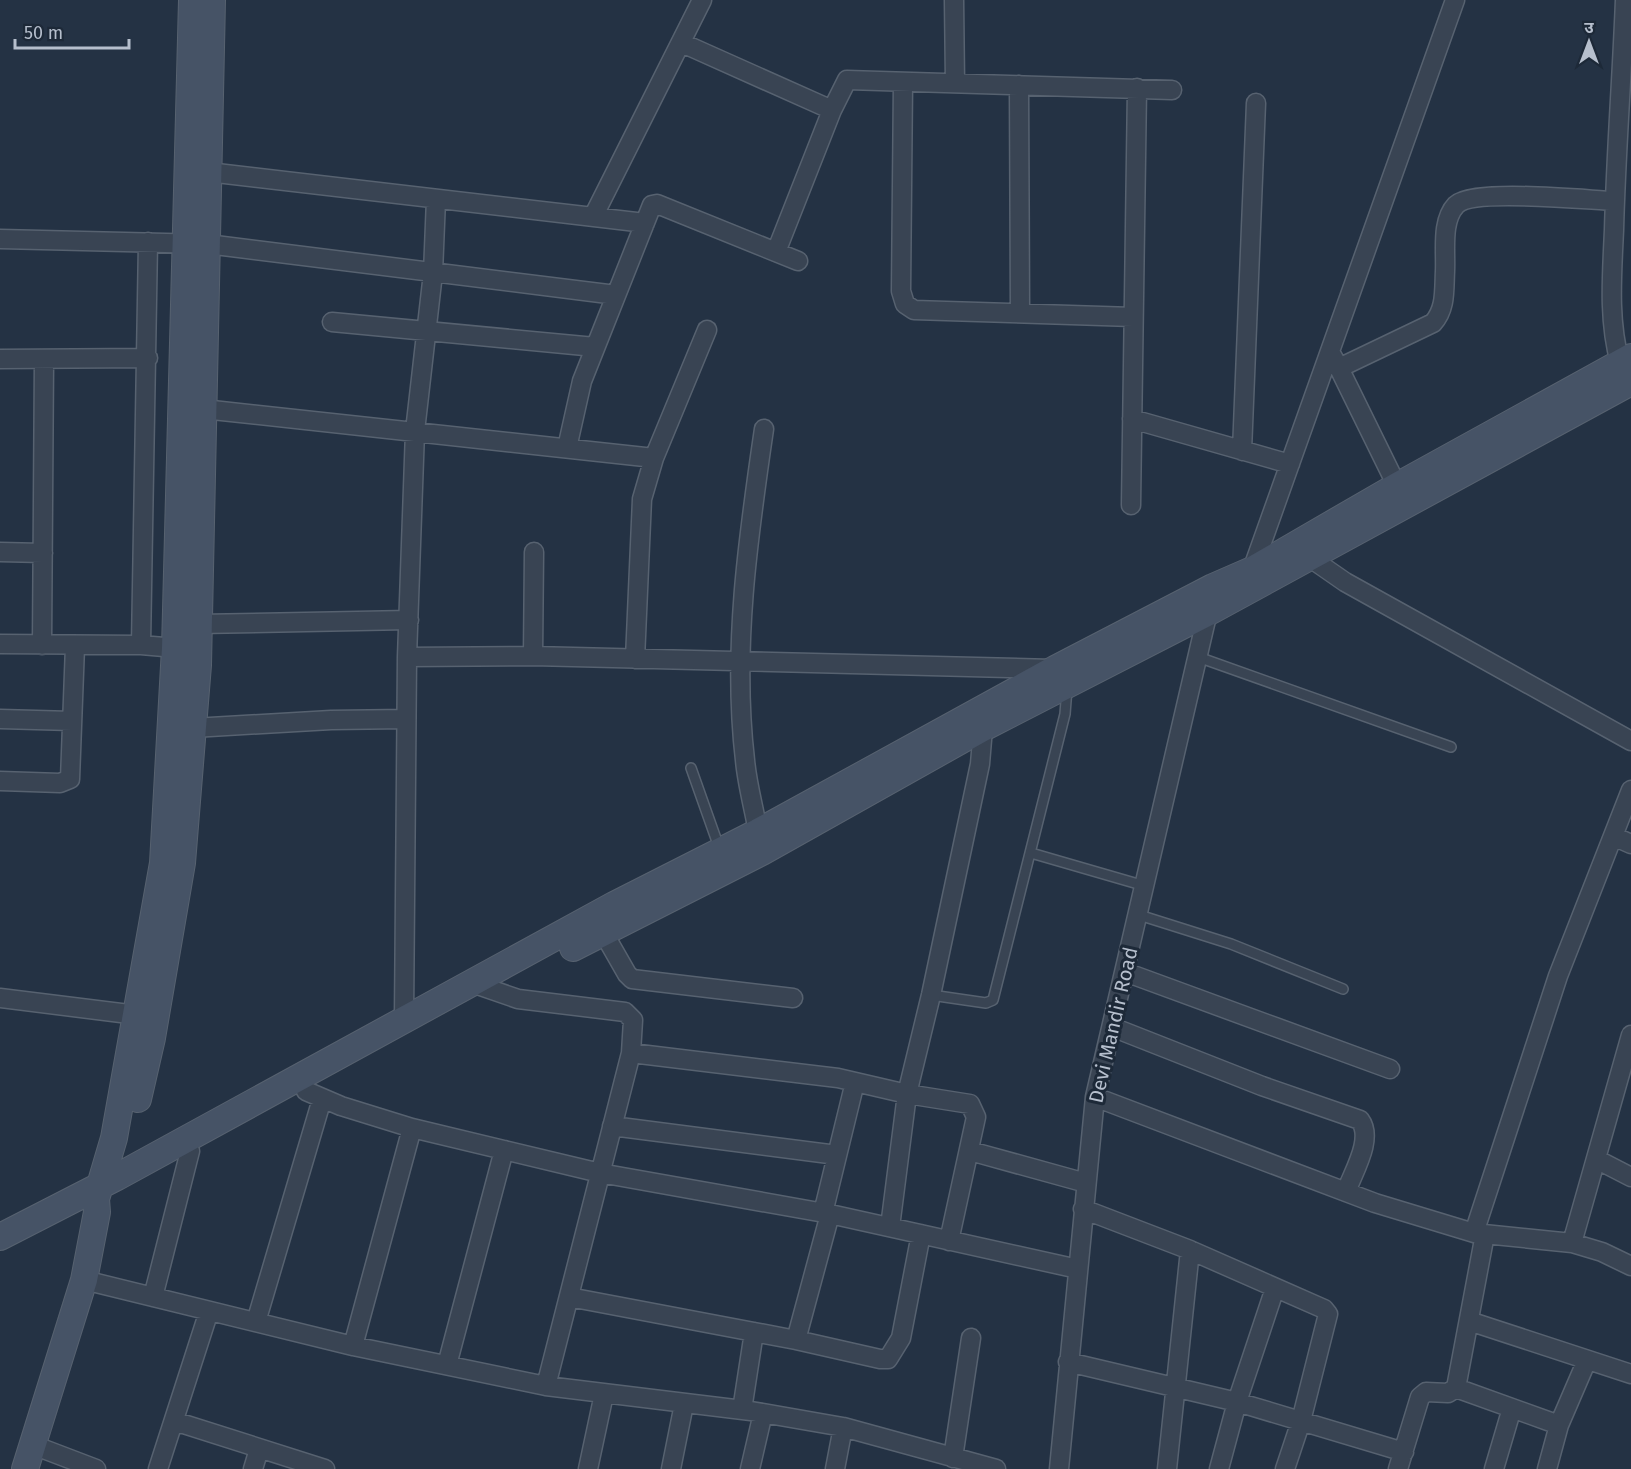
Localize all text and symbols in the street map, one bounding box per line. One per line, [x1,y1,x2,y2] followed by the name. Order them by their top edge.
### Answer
[15,12,129,50] scale bar
[1559,12,1619,72] north arrow
[1584,18,1594,37] text: उ
[24,22,63,44] text: 50 m
[1083,945,1143,1105] street label: Devi Mandir Road

